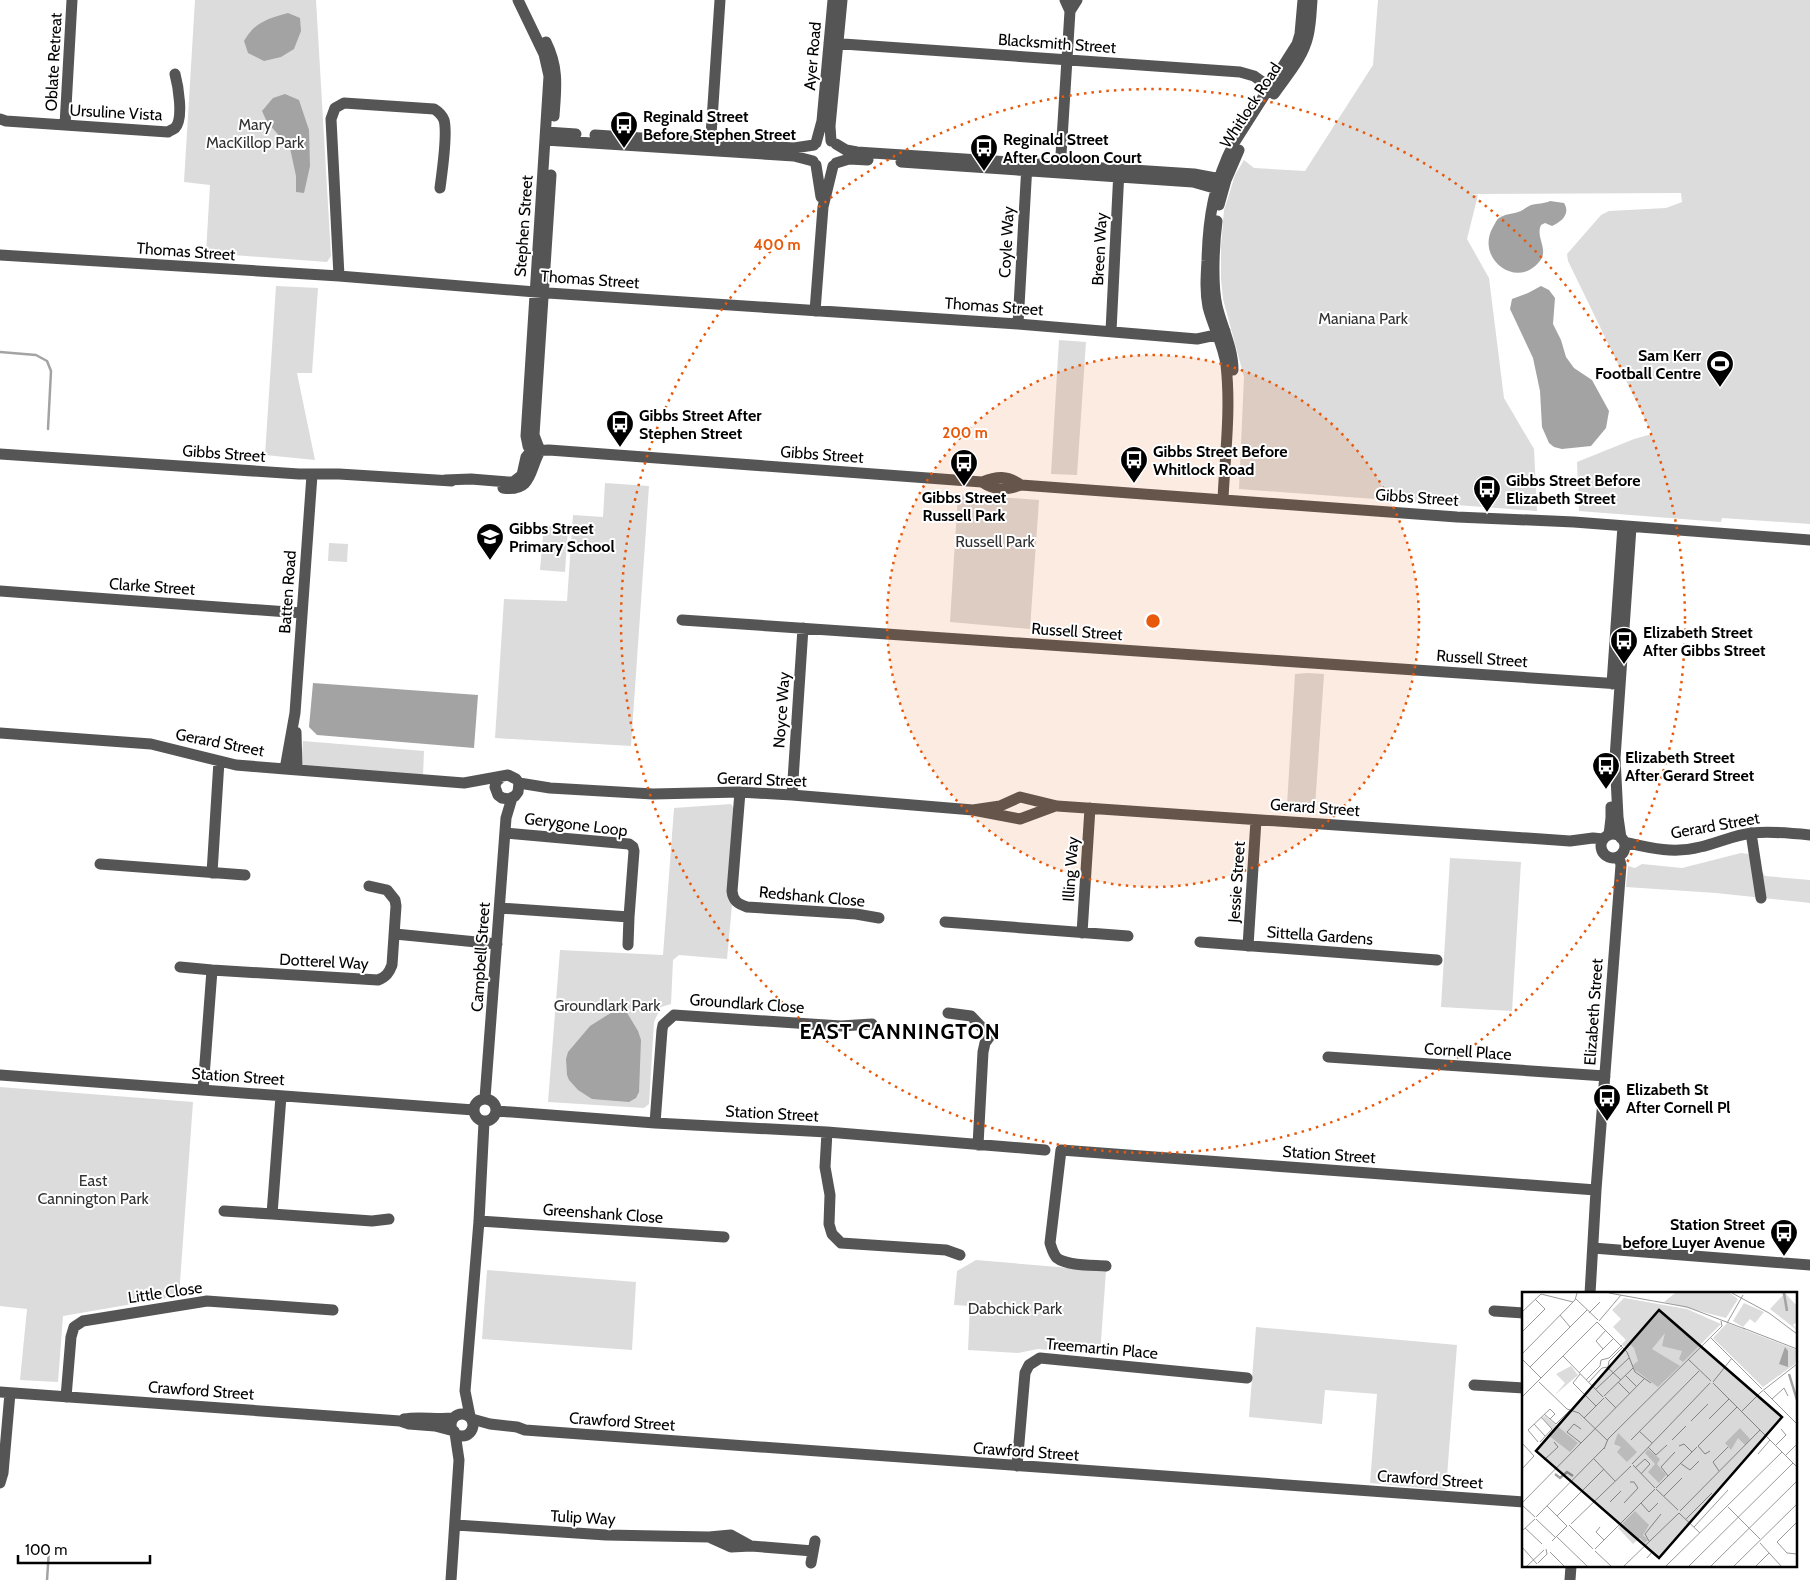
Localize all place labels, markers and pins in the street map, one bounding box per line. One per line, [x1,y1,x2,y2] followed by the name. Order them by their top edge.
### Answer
[643,107,796,144] place label: Reginald Street Before Stephen Street
[609,110,639,149] bus stop icon: Reginald Street Before Stephen Street
[1003,130,1142,167] place label: Reginald Street After Cooloon Court
[969,133,999,172] bus stop icon: Reginald Street After Cooloon Court
[1595,346,1702,383] place label: Sam Kerr Football Centre
[1705,349,1735,388] sports icon: Sam Kerr Football Centre
[639,406,762,443] place label: Gibbs Street After Stephen Street
[605,409,635,448] bus stop icon: Gibbs Street After Stephen Street
[1153,442,1287,479] place label: Gibbs Street Before Whitlock Road
[1119,445,1149,484] bus stop icon: Gibbs Street Before Whitlock Road
[949,448,979,487] bus stop icon: Gibbs Street Russell Park
[1506,471,1640,508] place label: Gibbs Street Before Elizabeth Street
[1472,474,1502,513] bus stop icon: Gibbs Street Before Elizabeth Street
[922,488,1007,525] place label: Gibbs Street Russell Park
[509,519,615,556] place label: Gibbs Street Primary School
[475,522,505,561] school or university icon: Gibbs Street Primary School
[1144,612,1162,630] centre of rings
[1643,623,1766,660] place label: Elizabeth Street After Gibbs Street
[1609,626,1639,665] bus stop icon: Elizabeth Street After Gibbs Street
[1625,748,1755,785] place label: Elizabeth Street After Gerard Street
[1591,751,1621,790] bus stop icon: Elizabeth Street After Gerard Street
[1626,1080,1731,1117] place label: Elizabeth St After Cornell Pl
[1592,1083,1622,1122] bus stop icon: Elizabeth St After Cornell Pl
[1623,1215,1765,1252] place label: Station Street before Luyer Avenue
[1769,1218,1799,1257] bus stop icon: Station Street before Luyer Avenue

